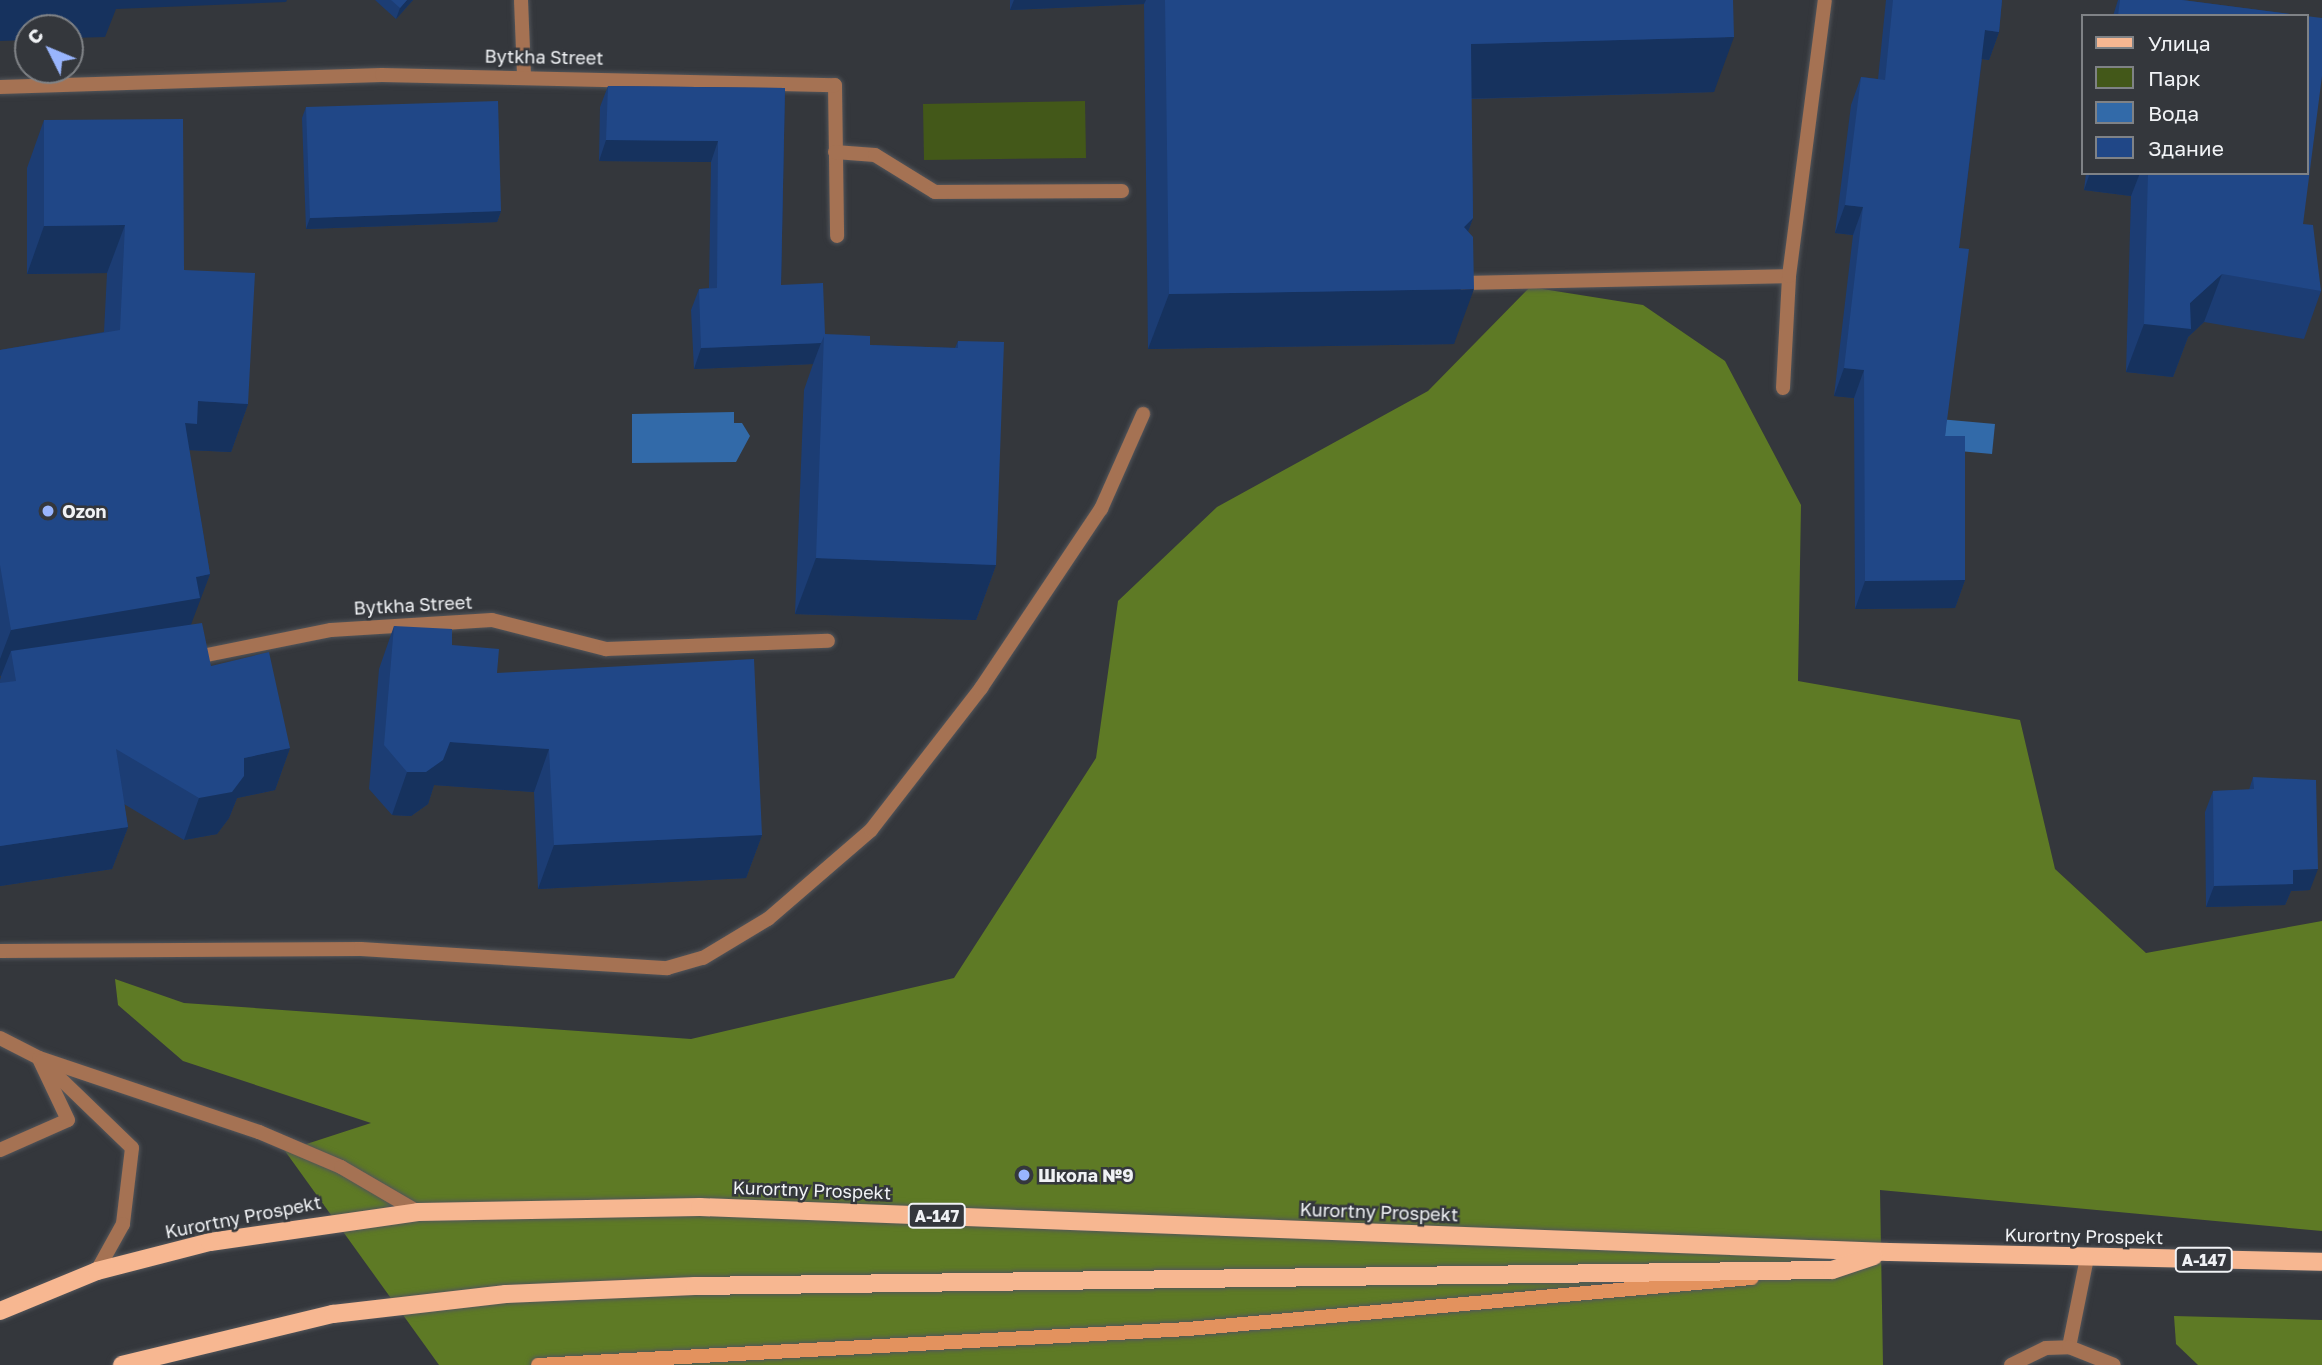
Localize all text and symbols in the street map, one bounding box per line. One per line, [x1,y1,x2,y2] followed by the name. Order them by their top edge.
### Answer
[14,14,84,84] north arrow
[2080,14,2308,175] legend
[22,23,48,48] text: С
[2148,30,2211,56] text: Улица
[484,45,604,69] street label: Bytkha Street
[2148,65,2201,91] text: Парк
[2148,100,2199,126] text: Вода
[2148,135,2224,161] text: Здание
[62,500,106,522] place label: Ozon
[40,503,56,519] marker: Ozon
[353,591,473,619] street label: Bytkha Street
[1038,1164,1134,1186] place label: Школа №9
[1016,1167,1032,1183] marker: Школа №9
[732,1176,892,1204] street label: Kurortny Prospekt
[163,1191,323,1243] street label: Kurortny Prospekt
[1299,1198,1459,1226] street label: Kurortny Prospekt
[907,1204,967,1228] road number: А-147
[2004,1224,2164,1248] street label: Kurortny Prospekt
[2174,1248,2234,1272] road number: А-147

